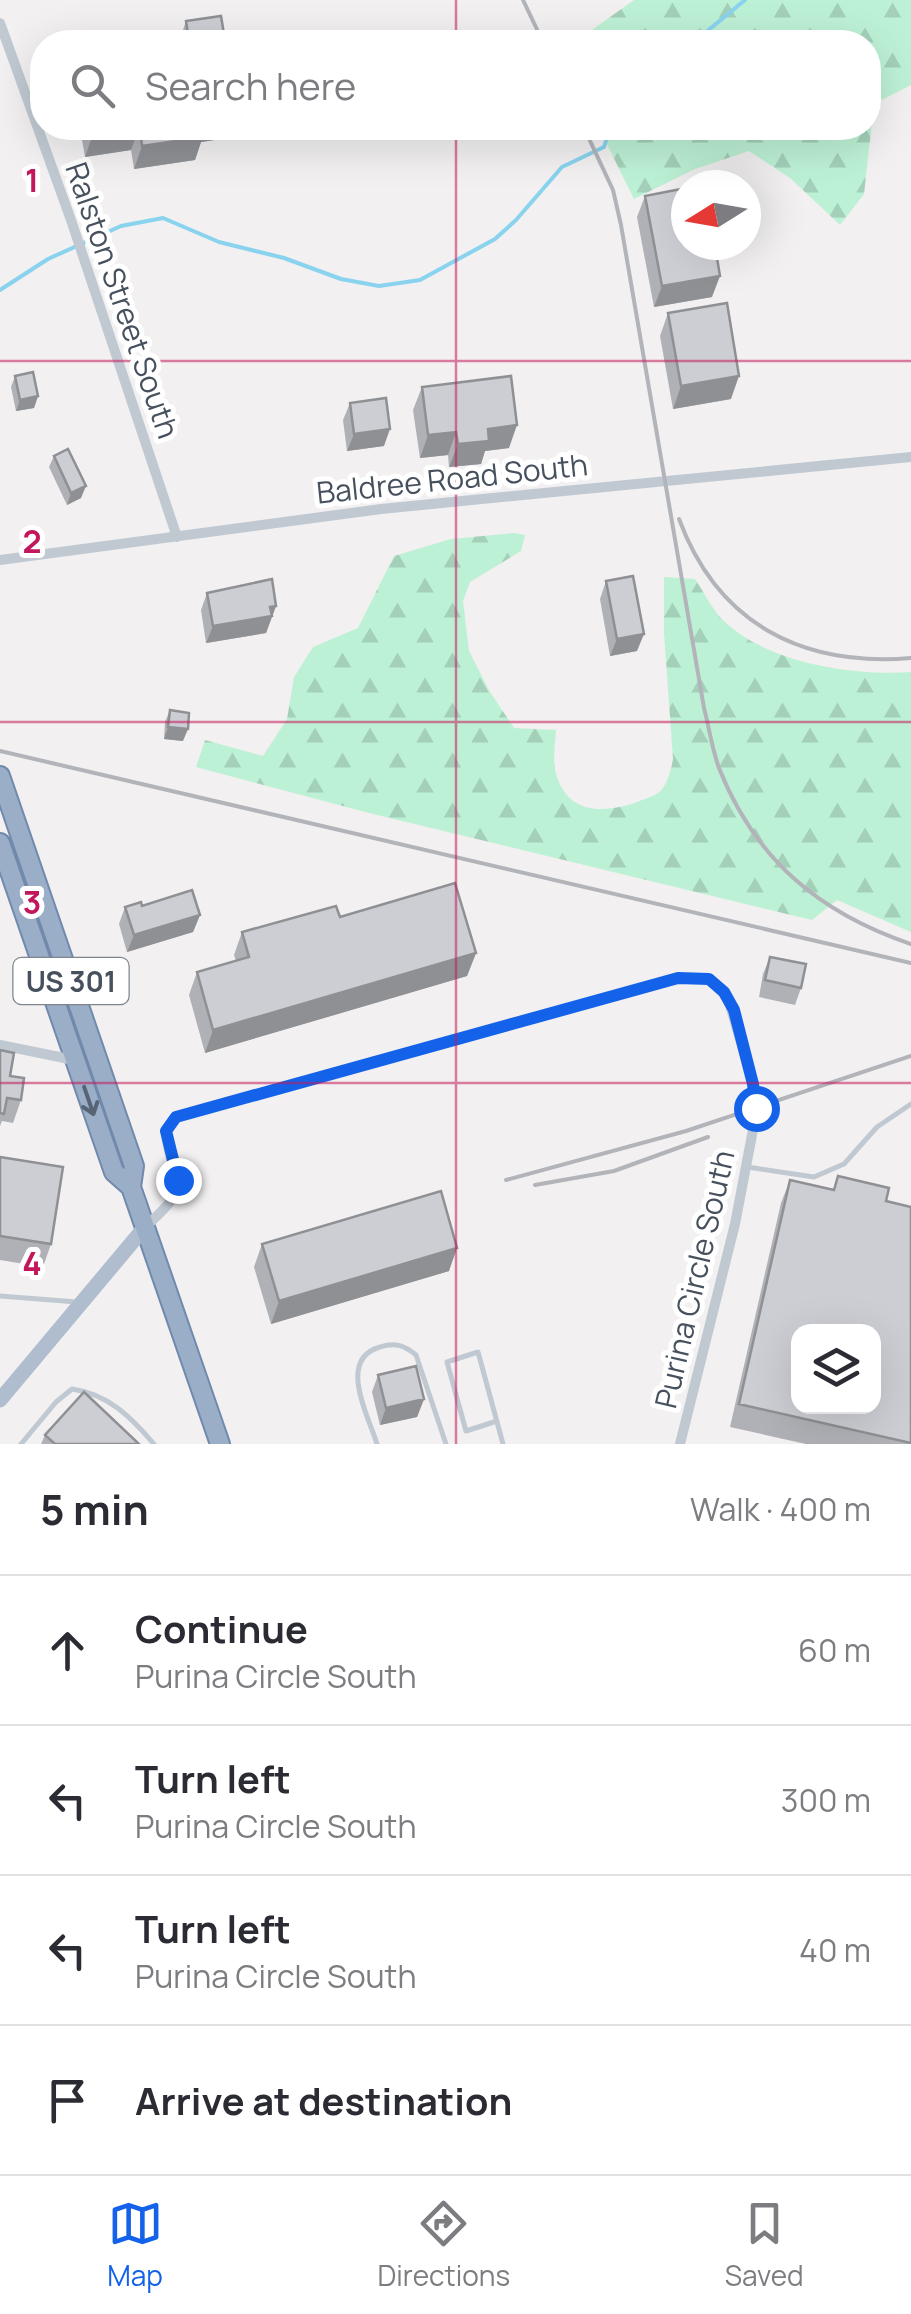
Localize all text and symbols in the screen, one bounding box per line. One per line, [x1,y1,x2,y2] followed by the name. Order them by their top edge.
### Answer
[30,30,881,140] search box
[65,58,120,113] icon: search
[145,59,356,111] text: Search here
[57,157,189,443] street label: Ralston Street South
[25,158,39,202] text: 1
[671,170,761,260] north arrow
[314,443,590,513] street label: Baldree Road South
[22,519,42,563] text: 2
[23,880,41,924] text: 3
[13,958,128,1004] road number: US 301
[82,1084,100,1116] one-way arrow
[734,1086,780,1132] route start
[644,1146,744,1412] street label: Purina Circle South
[156,1158,202,1204] route end
[22,1241,42,1285] text: 4
[791,1324,881,1414] map controls
[791,1324,881,1414] button: layers
[40,1480,149,1538] text: 5 min
[690,1487,871,1531] text: Walk · 400 m
[135,1602,308,1654] text: Continue
[40,1623,95,1678] icon: ahead
[798,1628,871,1672] text: 60 m
[135,1654,416,1698] text: Purina Circle South
[135,1752,291,1804] text: Turn left
[40,1773,95,1828] icon: left
[781,1778,871,1822] text: 300 m
[135,1804,416,1848] text: Purina Circle South
[135,1902,291,1954] text: Turn left
[40,1923,95,1978] icon: left
[799,1928,871,1972] text: 40 m
[135,1954,416,1998] text: Purina Circle South
[40,2073,95,2128] icon: arrive
[135,2074,512,2126] text: Arrive at destination
[107,2196,163,2294] tab: Map
[378,2196,510,2294] tab: Directions
[725,2196,804,2294] tab: Saved

